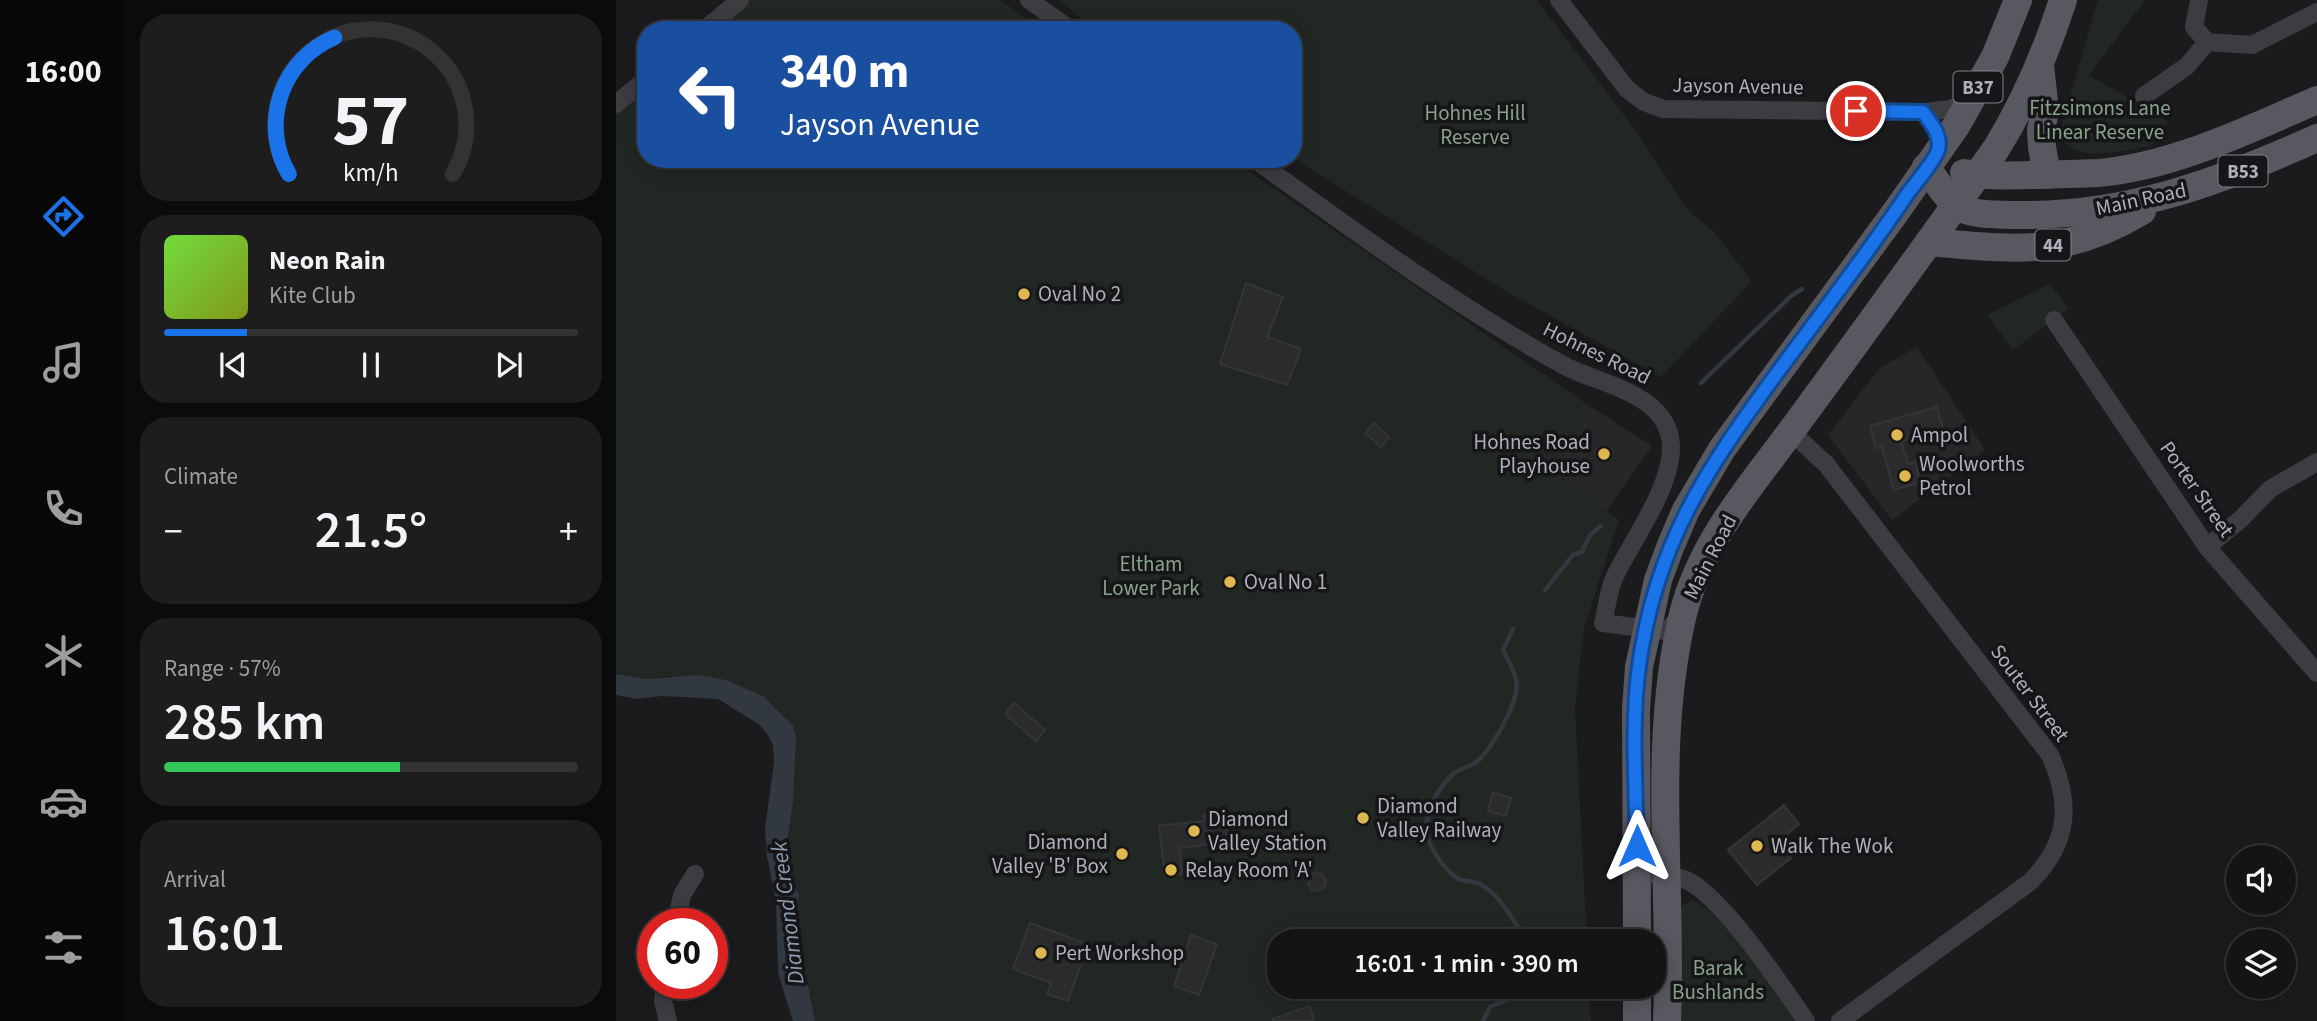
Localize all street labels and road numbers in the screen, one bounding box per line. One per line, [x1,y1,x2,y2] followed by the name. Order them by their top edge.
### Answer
[1672,70,1804,102] street label: Jayson Avenue
[1954,72,2002,102] road number: B37
[2218,155,2268,186] road number: B53
[2093,175,2189,223] street label: Main Road
[2036,230,2070,260] road number: 44
[1538,314,1656,392] street label: Hohnes Road
[2153,435,2241,543] street label: Porter Street
[1676,509,1744,605] street label: Main Road
[1983,638,2077,748] street label: Souter Street

